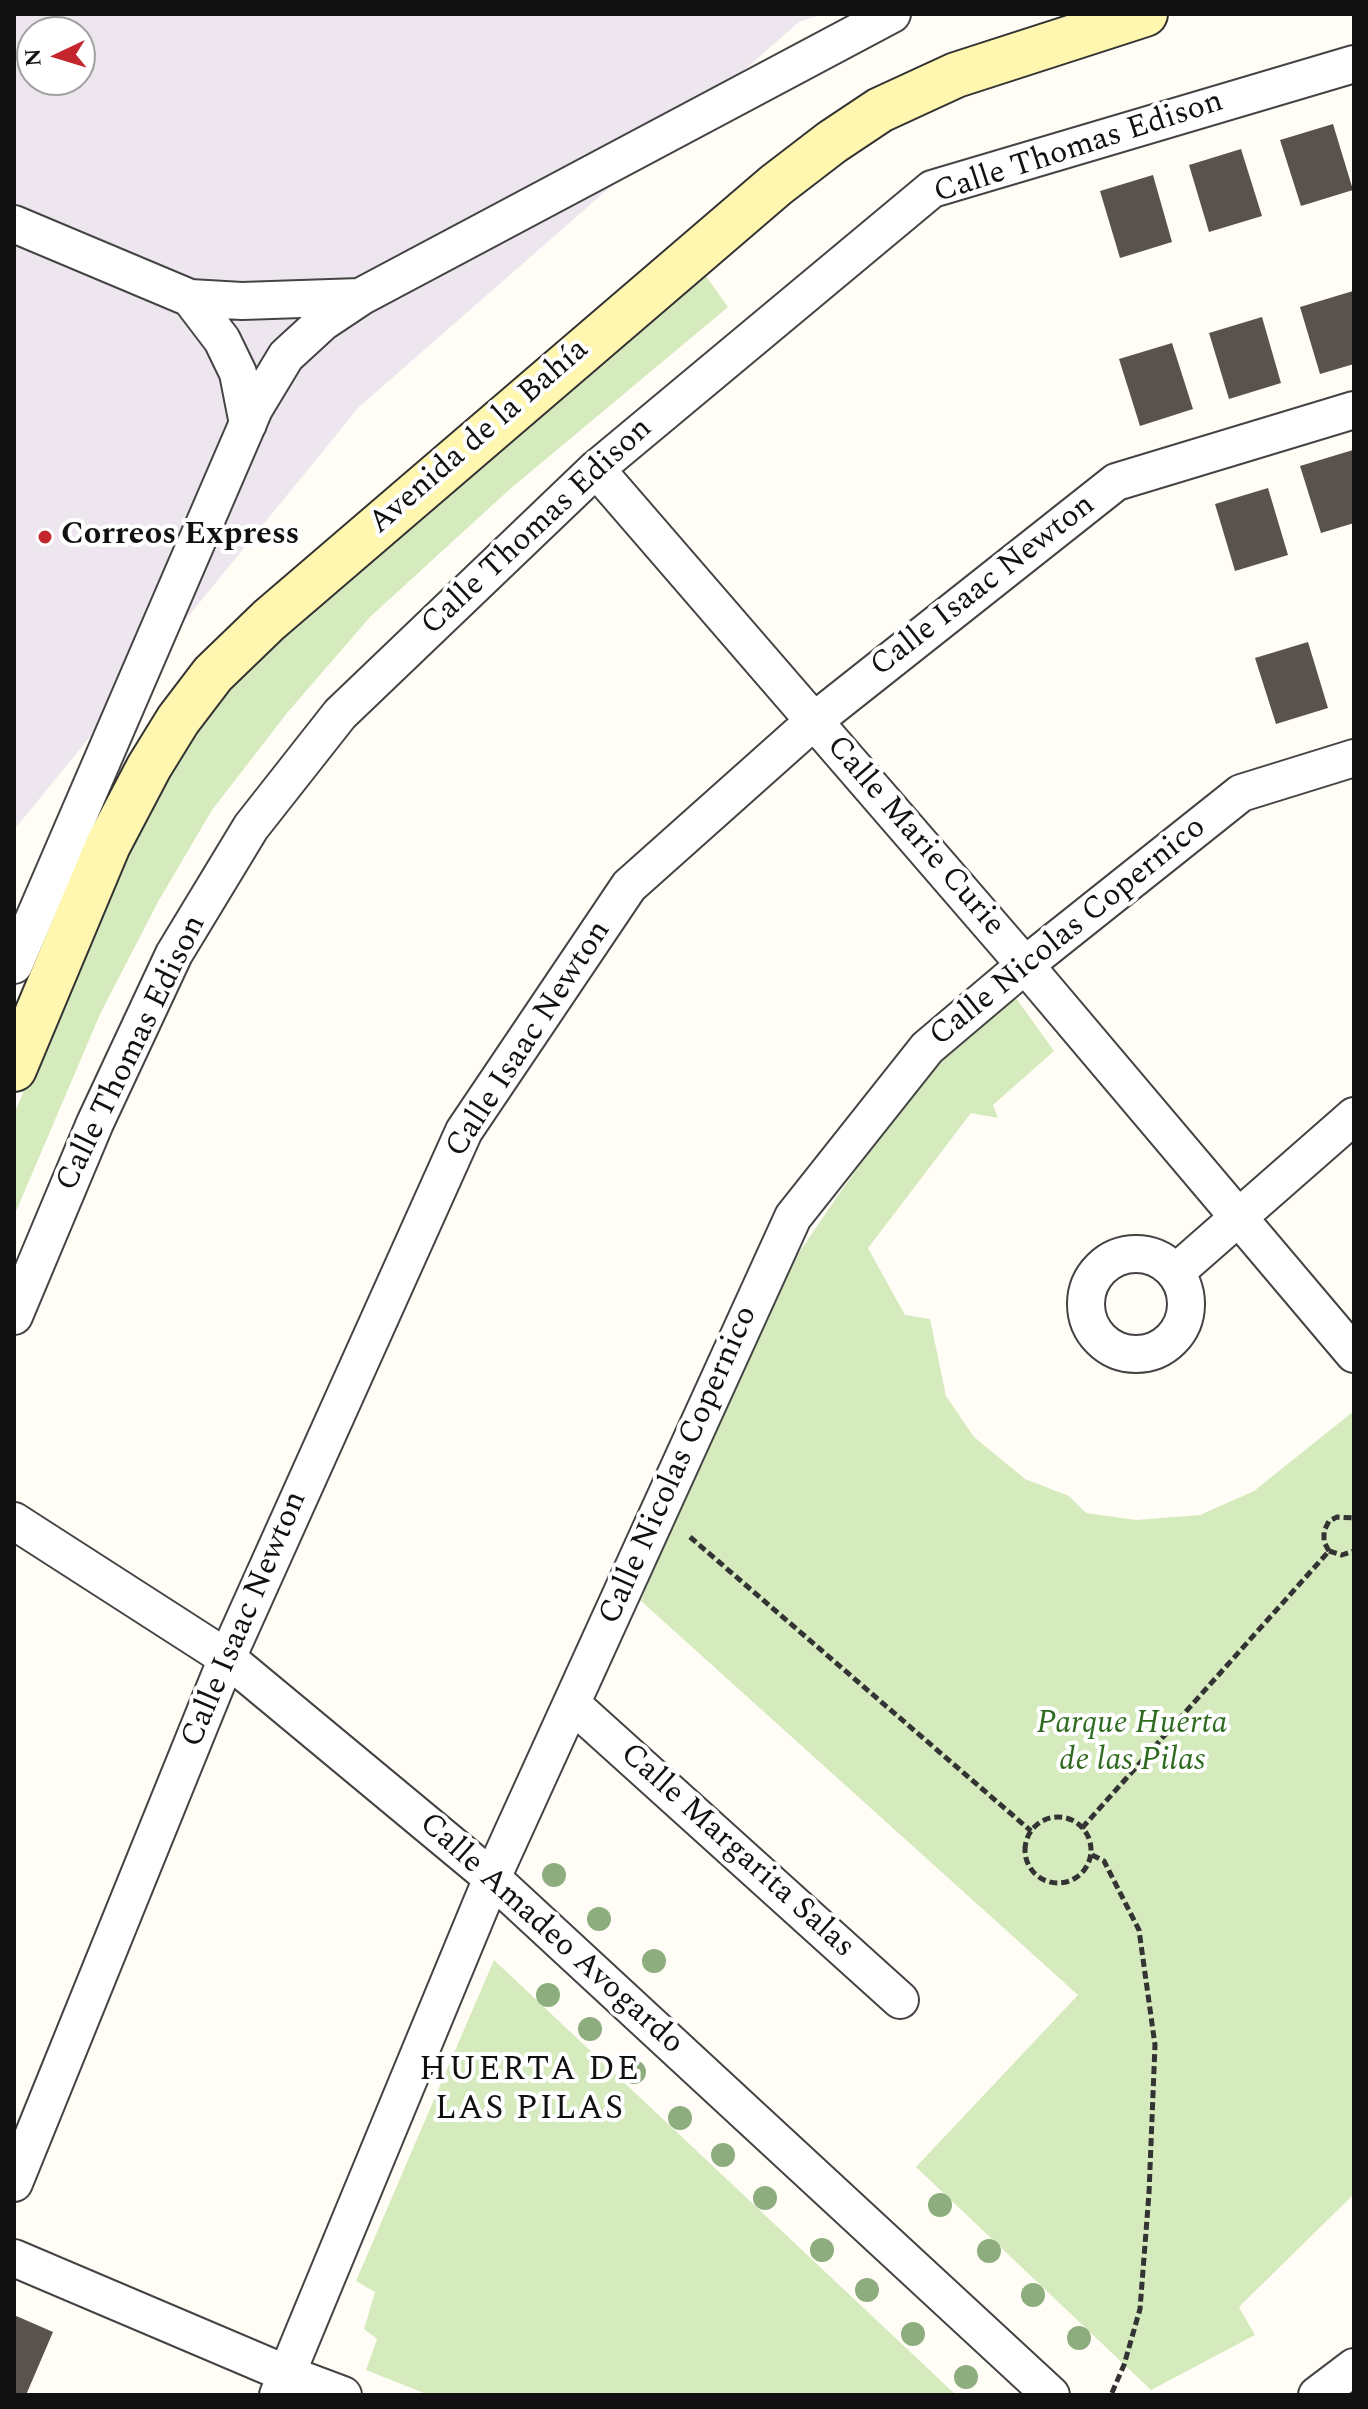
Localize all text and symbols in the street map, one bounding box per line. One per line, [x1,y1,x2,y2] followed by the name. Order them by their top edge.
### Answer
[16,16,96,96] north arrow
[16,47,51,68] text: N
[930,84,1228,214] street label: Calle Thomas Edison
[362,332,598,544] street label: Avenida de la Bahía
[415,411,661,645] street label: Calle Thomas Edison
[864,487,1104,687] street label: Calle Isaac Newton
[61,518,300,556] place label: Correos Express
[36,528,54,546] marker: Correos Express
[817,729,1011,945] street label: Calle Marie Curie
[923,810,1215,1056] street label: Calle Nicolas Copernico
[50,910,216,1198] street label: Calle Thomas Edison
[439,915,621,1165] street label: Calle Isaac Newton
[592,1301,768,1631] street label: Calle Nicolas Copernico
[175,1486,317,1754] street label: Calle Isaac Newton
[1036,1707,1228,1782] park label: Parque Huerta de las Pilas
[611,1737,861,1967] street label: Calle Margarita Salas
[410,1806,690,2064] street label: Calle Amadeo Avogardo
[419,2052,641,2132] district label: HUERTA DE LAS PILAS

